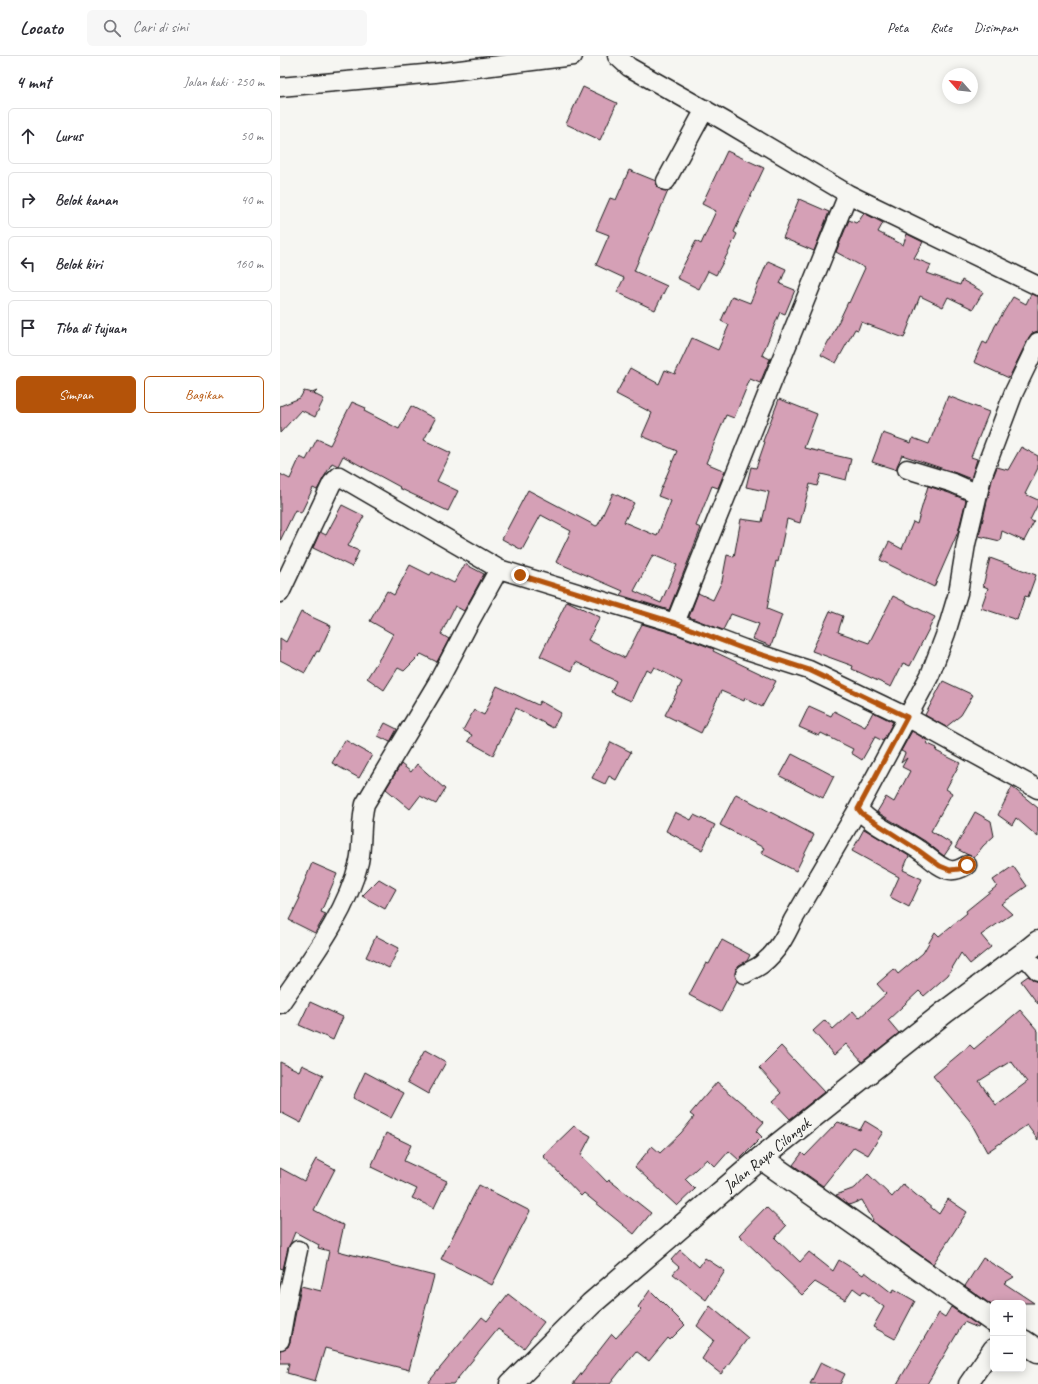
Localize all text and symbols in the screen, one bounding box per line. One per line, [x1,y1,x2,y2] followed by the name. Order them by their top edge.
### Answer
[87,10,367,46] search box
[20,16,63,40] text: Locato
[101,17,123,39] icon: search
[133,18,188,37] text: Cari di sini
[887,19,908,36] text: Peta
[930,19,952,36] text: Rute
[974,19,1018,36] text: Disimpan
[942,68,978,104] north arrow
[16,72,51,93] text: 4 mnt
[184,74,264,90] text: Jalan kaki · 250 m
[17,125,39,147] icon: ahead
[55,127,83,146] text: Lurus
[241,128,263,144] text: 50 m
[17,189,39,211] icon: right
[55,191,118,210] text: Belok kanan
[241,192,263,208] text: 40 m
[17,253,39,275] icon: left
[55,255,102,274] text: Belok kiri
[235,256,263,272] text: 160 m
[17,317,39,339] icon: arrive
[55,319,126,338] text: Tiba di tujuan
[16,376,136,413] button: Simpan
[144,376,264,413] button: Bagikan
[511,566,529,584] route end
[958,856,976,874] route start
[719,1113,815,1197] street label: Jalan Raya Cilongok
[990,1300,1026,1372] map controls
[990,1300,1026,1336] button: +
[990,1336,1026,1372] button: −

